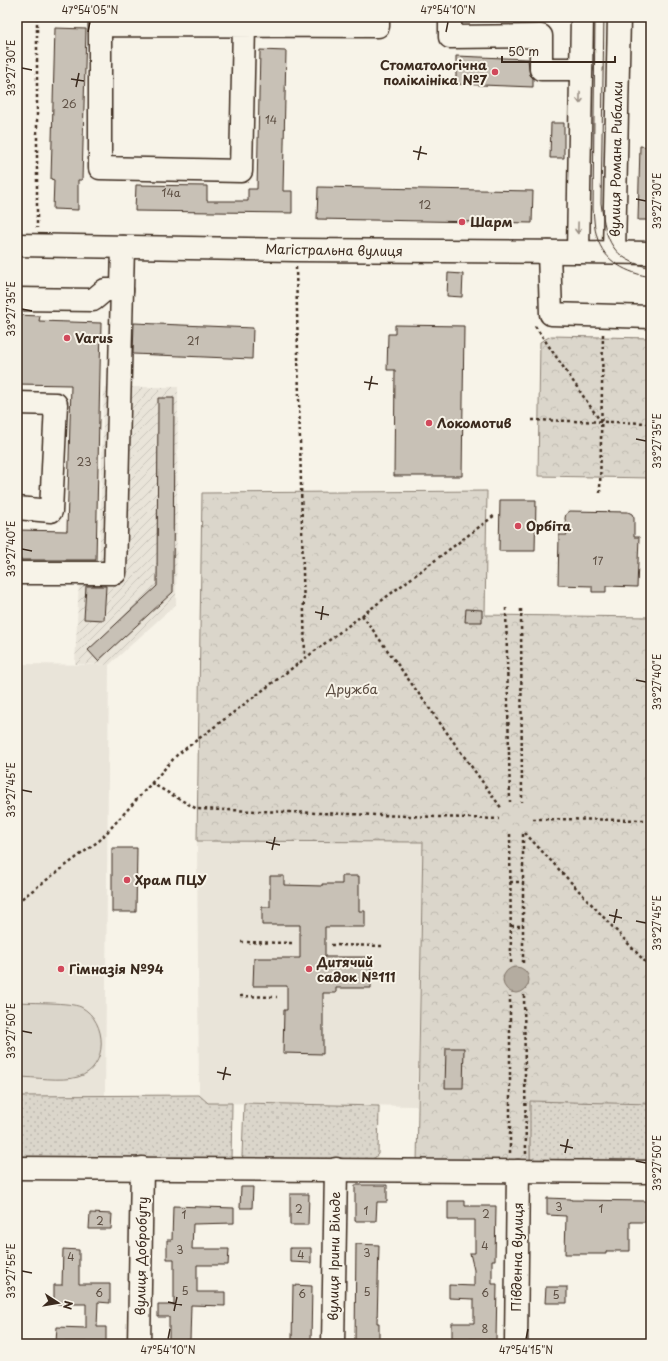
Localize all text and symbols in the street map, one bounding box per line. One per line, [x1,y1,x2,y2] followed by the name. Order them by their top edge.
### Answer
[62,2,119,17] text: 47°54'05"N
[421,2,476,17] text: 47°54'10"N
[502,38,615,64] scale bar
[3,40,18,96] text: 33°27'30"E
[508,42,539,60] text: 50 m
[380,55,488,89] place label: Стоматологічна поліклініка №7
[490,67,500,77] marker: Стоматологічна поліклініка №7
[605,81,626,237] street label: вулиця Романа Рибалки
[576,91,584,104] one-way arrow
[61,95,77,112] house number: 26
[265,111,277,128] house number: 14
[649,173,664,229] text: 33°27'30"E
[161,184,181,201] house number: 14а
[419,196,432,213] house number: 12
[470,212,513,231] place label: Шарм
[457,217,467,227] marker: Шарм
[574,221,582,234] one-way arrow
[265,239,403,260] street label: Магістральна вулиця
[3,281,18,337] text: 33°27'35"E
[75,328,113,347] place label: Varus
[187,332,199,349] house number: 21
[62,333,72,343] marker: Varus
[437,413,512,432] place label: Локомотив
[649,413,664,469] text: 33°27'35"E
[424,418,434,428] marker: Локомотив
[77,453,91,470] house number: 23
[526,516,571,535] place label: Орбіта
[3,521,18,577] text: 33°27'40"E
[513,521,523,531] marker: Орбіта
[593,552,604,569] house number: 17
[649,654,664,710] text: 33°27'40"E
[325,679,379,698] park label: Дружба
[3,762,18,818] text: 33°27'45"E
[135,870,207,889] place label: Храм ПЦУ
[122,875,132,885] marker: Храм ПЦУ
[649,895,664,951] text: 33°27'45"E
[316,952,396,986] place label: Дитячий садок №111
[69,959,164,978] place label: Гімназія №94
[56,964,66,974] marker: Гімназія №94
[304,964,314,974] marker: Дитячий садок №111
[3,1003,18,1059] text: 33°27'50"E
[649,1135,664,1191] text: 33°27'50"E
[323,1191,344,1321] street label: вулиця Ірини Вільде
[130,1197,151,1315] street label: вулиця Добробуту
[555,1198,563,1215] house number: 3
[295,1200,303,1217] house number: 2
[599,1200,604,1217] house number: 1
[364,1202,369,1219] house number: 1
[506,1202,527,1312] street label: Південна вулиця
[482,1205,490,1222] house number: 2
[182,1206,187,1223] house number: 1
[96,1212,104,1229] house number: 2
[481,1237,489,1254] house number: 4
[176,1241,184,1258] house number: 3
[3,1243,18,1299] text: 33°27'55"E
[363,1244,371,1261] house number: 3
[297,1246,305,1263] house number: 4
[67,1248,75,1265] house number: 4
[181,1282,189,1299] house number: 5
[38,1283,78,1323] north arrow
[363,1283,371,1300] house number: 5
[95,1284,103,1301] house number: 6
[481,1284,489,1301] house number: 6
[298,1285,306,1302] house number: 6
[552,1286,560,1303] house number: 5
[59,1299,77,1311] text: N
[482,1320,489,1337] house number: 8
[141,1342,196,1357] text: 47°54'10"N
[499,1342,553,1357] text: 47°54'15"N

